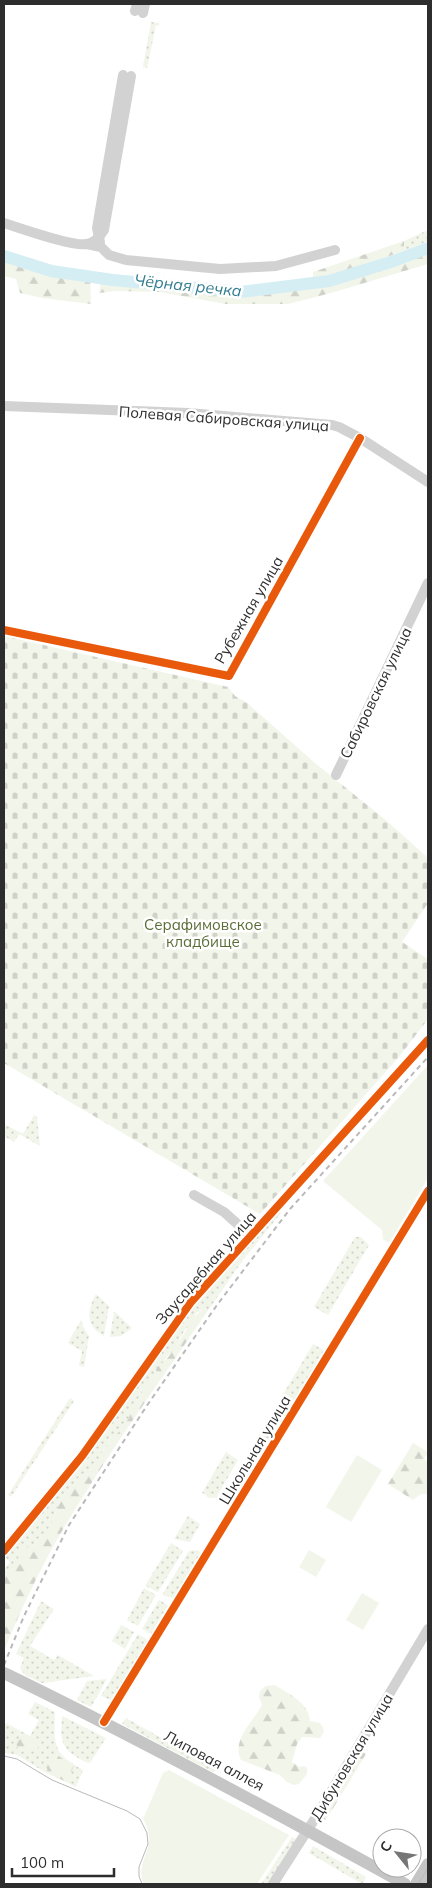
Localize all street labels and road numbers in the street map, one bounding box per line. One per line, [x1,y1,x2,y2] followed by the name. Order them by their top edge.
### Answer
[118,402,330,435] street label: Полевая Сабировская улица
[210,553,287,667] street label: Рубежная улица
[335,624,416,762] street label: Сабировская улица
[151,1207,260,1328] street label: Заусадебная улица
[215,1392,295,1508] street label: Школьная улица
[306,1690,397,1824] street label: Дибуновская улица
[161,1726,268,1795] street label: Липовая аллея

